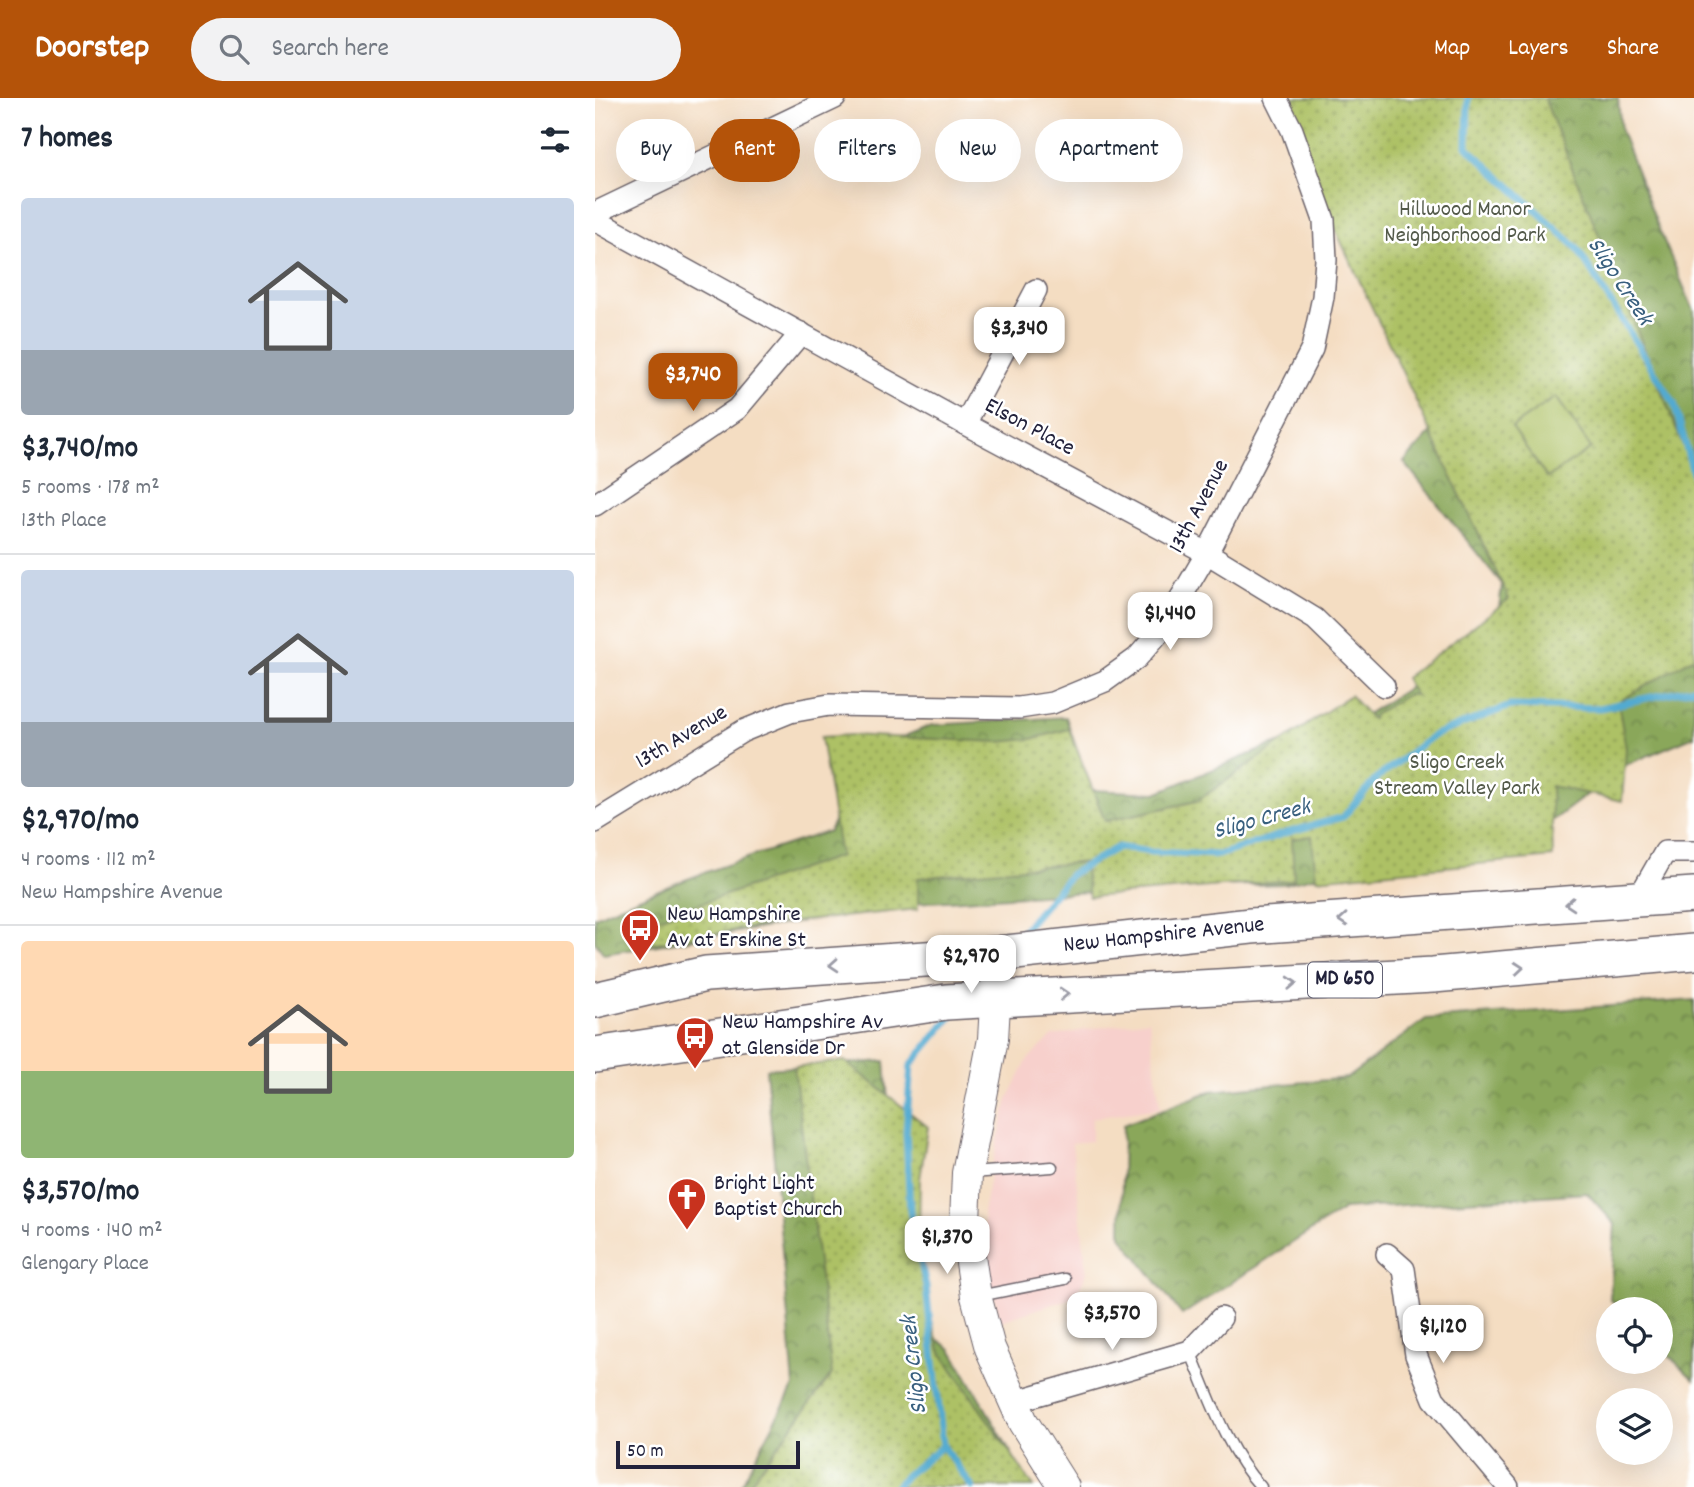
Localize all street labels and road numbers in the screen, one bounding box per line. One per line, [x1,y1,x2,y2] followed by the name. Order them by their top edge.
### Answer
[978,390,1080,466] street label: Elson Place
[1161,454,1239,560] street label: 13th Avenue
[630,697,734,779] street label: 13th Avenue
[1062,909,1266,963] street label: New Hampshire Avenue
[1308,962,1382,998] road number: MD 650

